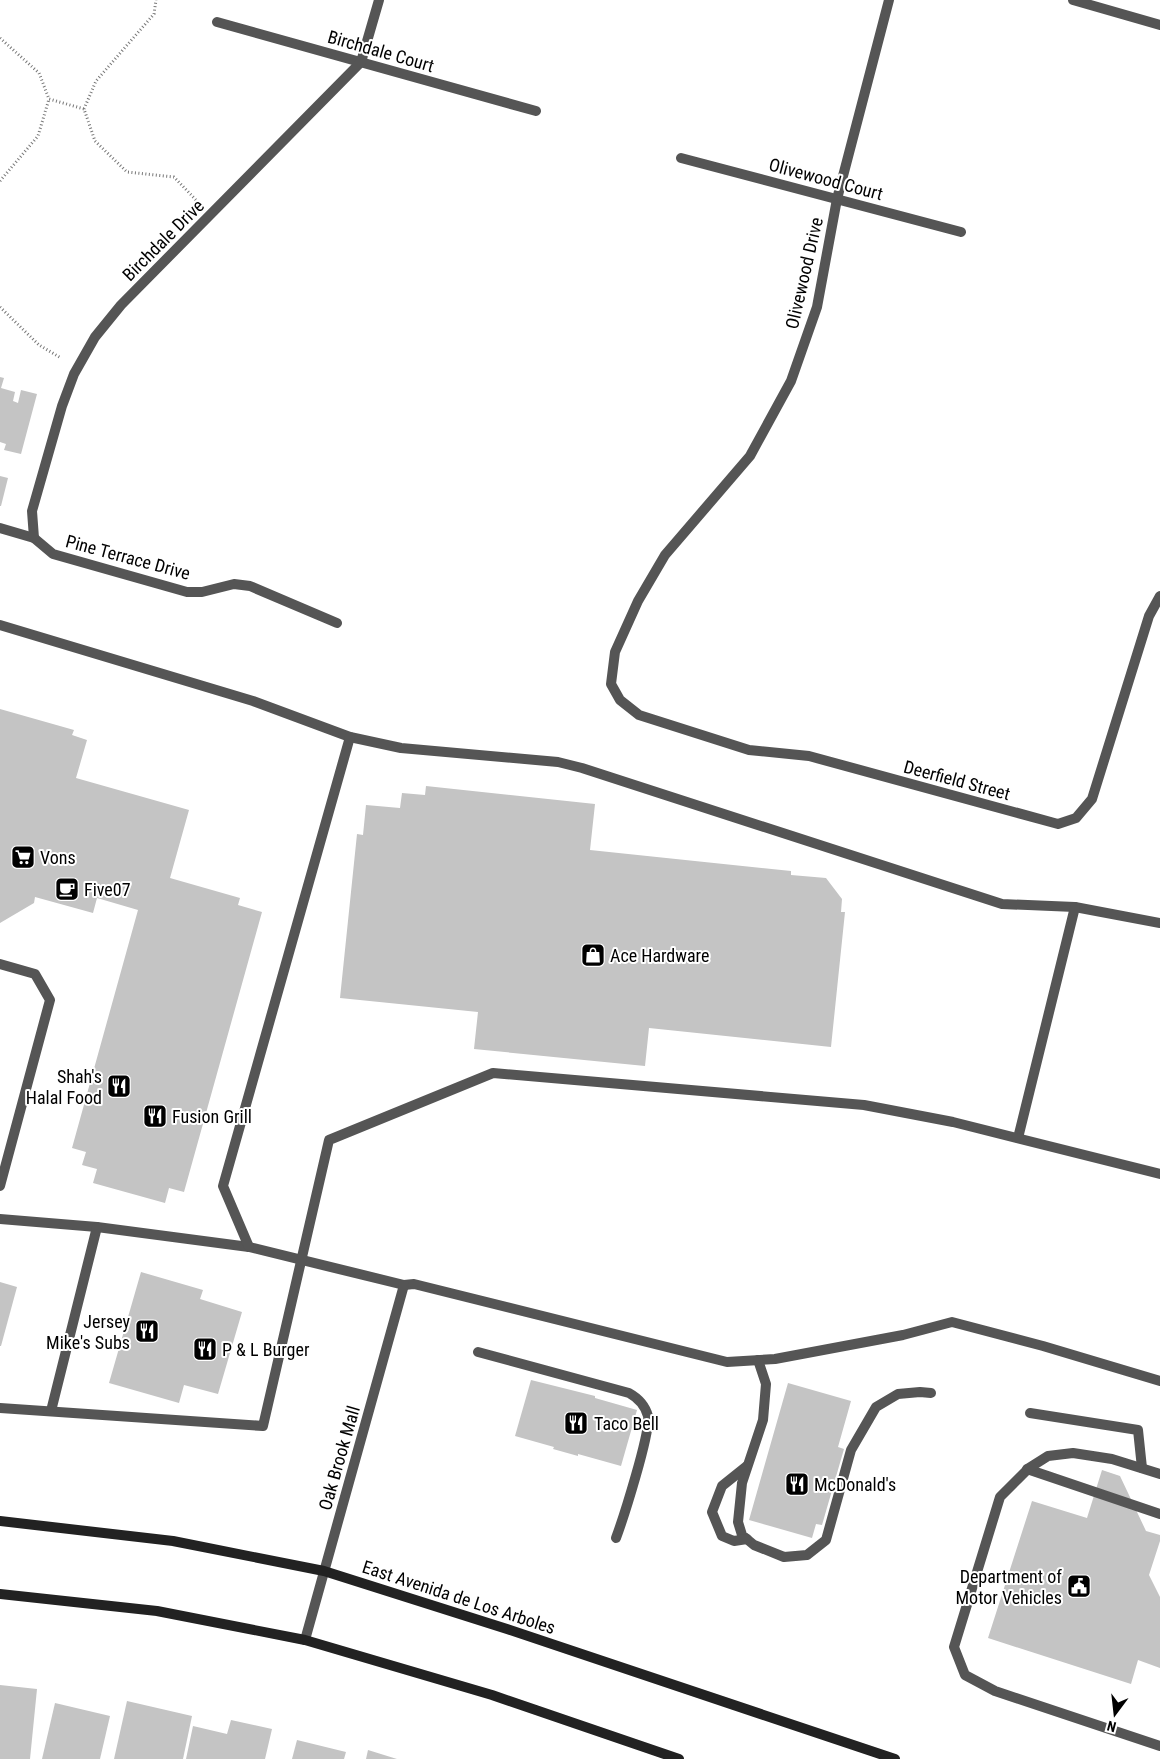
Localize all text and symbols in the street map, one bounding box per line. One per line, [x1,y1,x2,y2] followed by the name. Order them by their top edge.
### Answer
[325,26,437,76] street label: Birchdale Court
[767,154,885,204] street label: Olivewood Court
[118,195,208,285] street label: Birchdale Drive
[781,215,827,331] street label: Olivewood Drive
[63,530,193,584] street label: Pine Terrace Drive
[902,756,1012,804] street label: Deerfield Street
[10,844,36,870] supermarket icon: Vons
[40,847,76,868] place label: Vons
[54,876,80,902] cafe icon: Five07
[84,879,131,900] place label: Five07
[580,942,606,968] shop icon: Ace Hardware
[610,945,709,966] place label: Ace Hardware
[26,1066,102,1108] place label: Shah's Halal Food
[106,1073,132,1099] restaurant icon: Shah's Halal Food
[142,1103,168,1129] restaurant icon: Fusion Grill
[172,1106,252,1127] place label: Fusion Grill
[46,1311,130,1353] place label: Jersey Mike's Subs
[134,1318,160,1344] restaurant icon: Jersey Mike's Subs
[192,1336,218,1362] restaurant icon: P & L Burger
[222,1339,310,1360] place label: P & L Burger
[314,1403,364,1513] street label: Oak Brook Mall
[563,1410,589,1436] restaurant icon: Taco Bell
[594,1413,659,1434] place label: Taco Bell
[784,1471,810,1497] restaurant icon: McDonald's
[814,1474,896,1495] place label: McDonald's
[360,1556,558,1638] street label: East Avenida de Los Arboles
[956,1566,1062,1608] place label: Department of Motor Vehicles
[1066,1573,1092,1599] public building icon: Department of Motor Vehicles
[1090,1689,1140,1739] north arrow
[1105,1718,1118,1735] text: N

